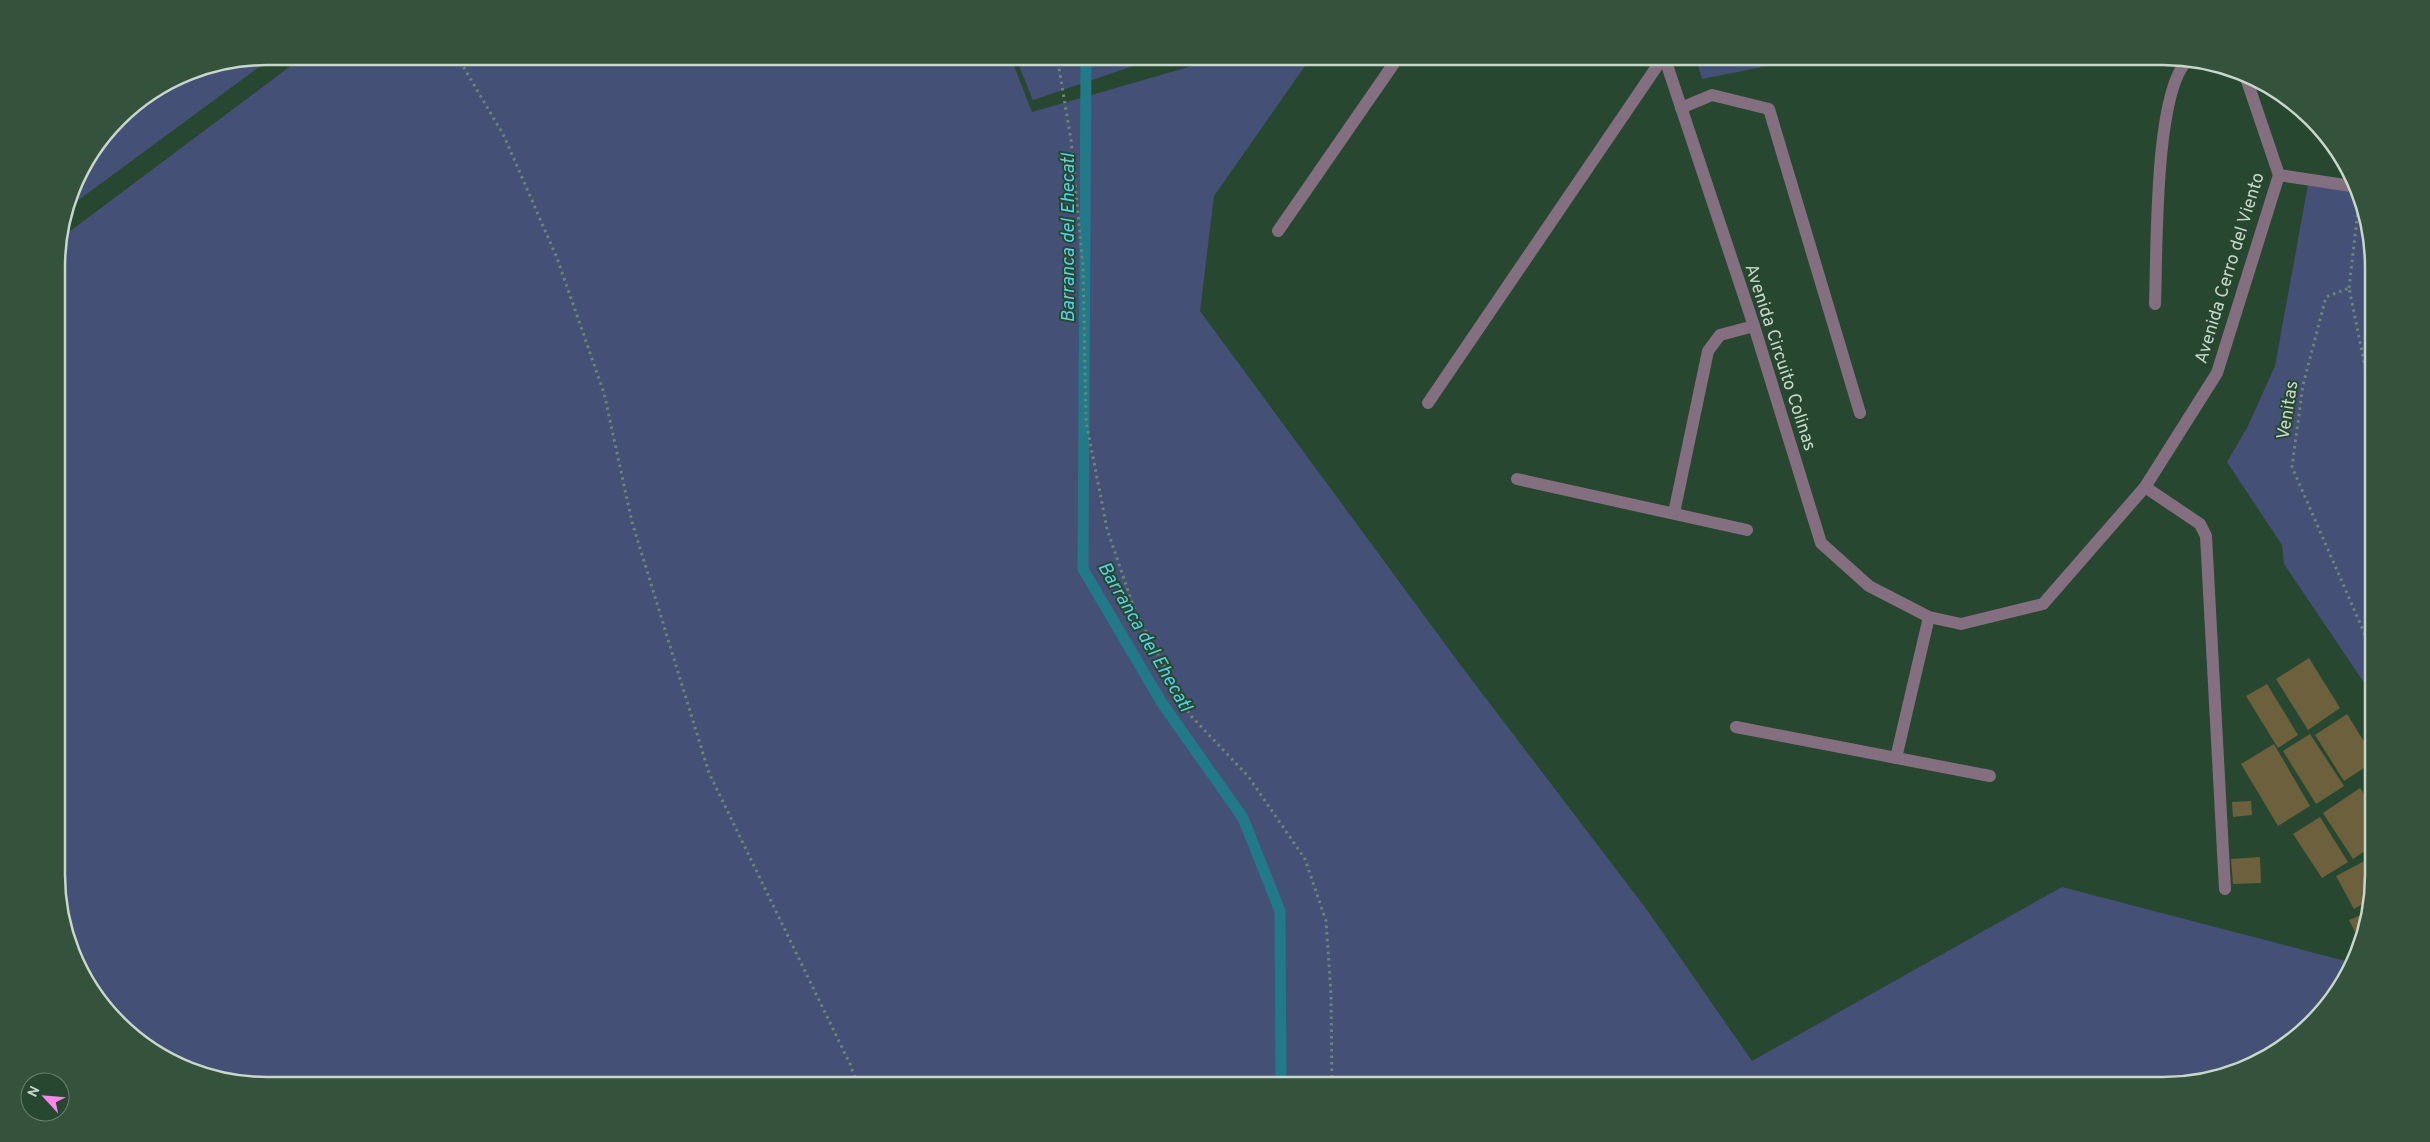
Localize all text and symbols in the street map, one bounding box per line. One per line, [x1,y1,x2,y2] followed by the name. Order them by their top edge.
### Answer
[1057,152,1081,323] water label: Barranca del Ehecatl
[2190,170,2271,367] street label: Avenida Cerro del Viento
[1738,261,1821,454] street label: Avenida Circuito Colinas
[2272,379,2304,441] street label: Venitas
[1092,558,1198,717] water label: Barranca del Ehecatl
[20,1072,70,1122] north arrow
[25,1084,45,1100] text: N

